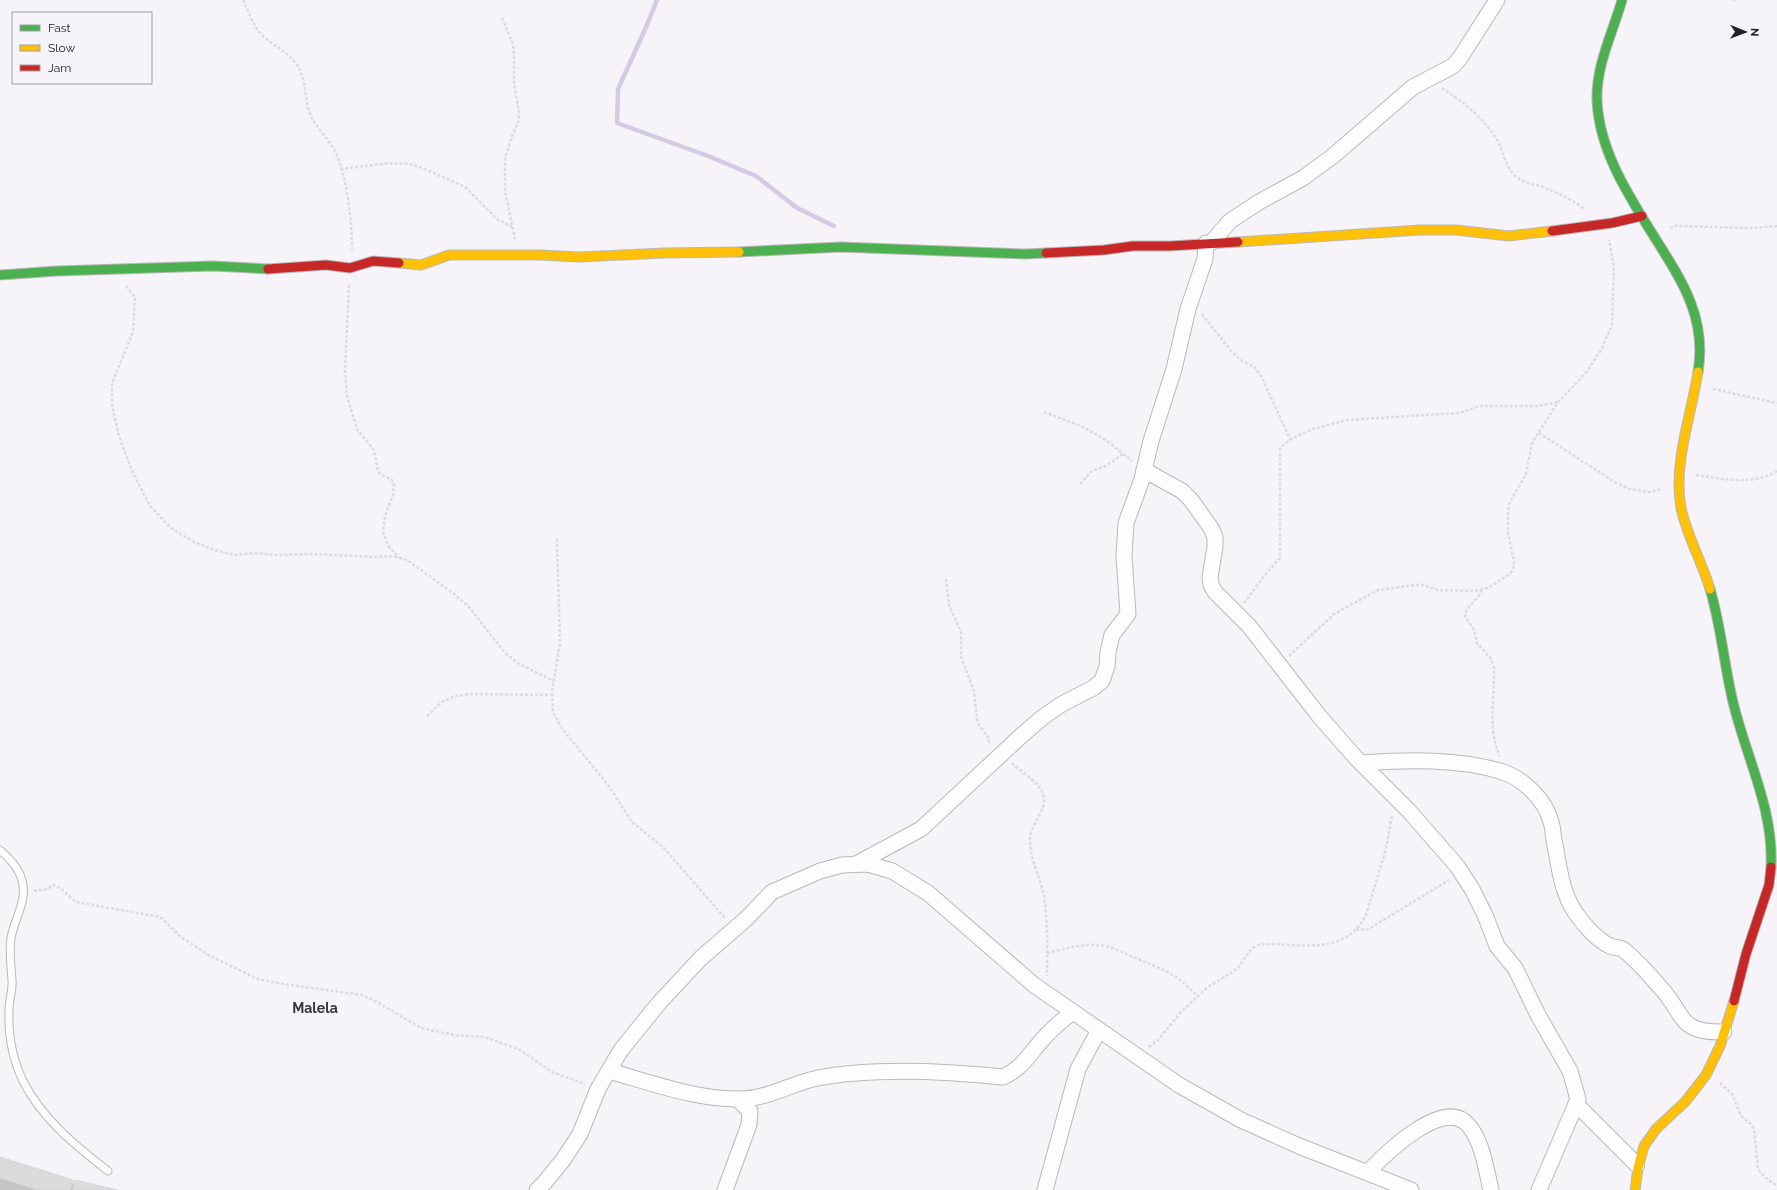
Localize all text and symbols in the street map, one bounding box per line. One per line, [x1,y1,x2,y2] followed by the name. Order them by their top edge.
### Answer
[12,12,152,84] legend
[1725,12,1765,52] north arrow
[48,21,71,35] text: Fast
[1748,28,1761,36] text: N
[48,41,75,55] text: Slow
[48,61,71,75] text: Jam
[292,1000,338,1016] district label: Malela

